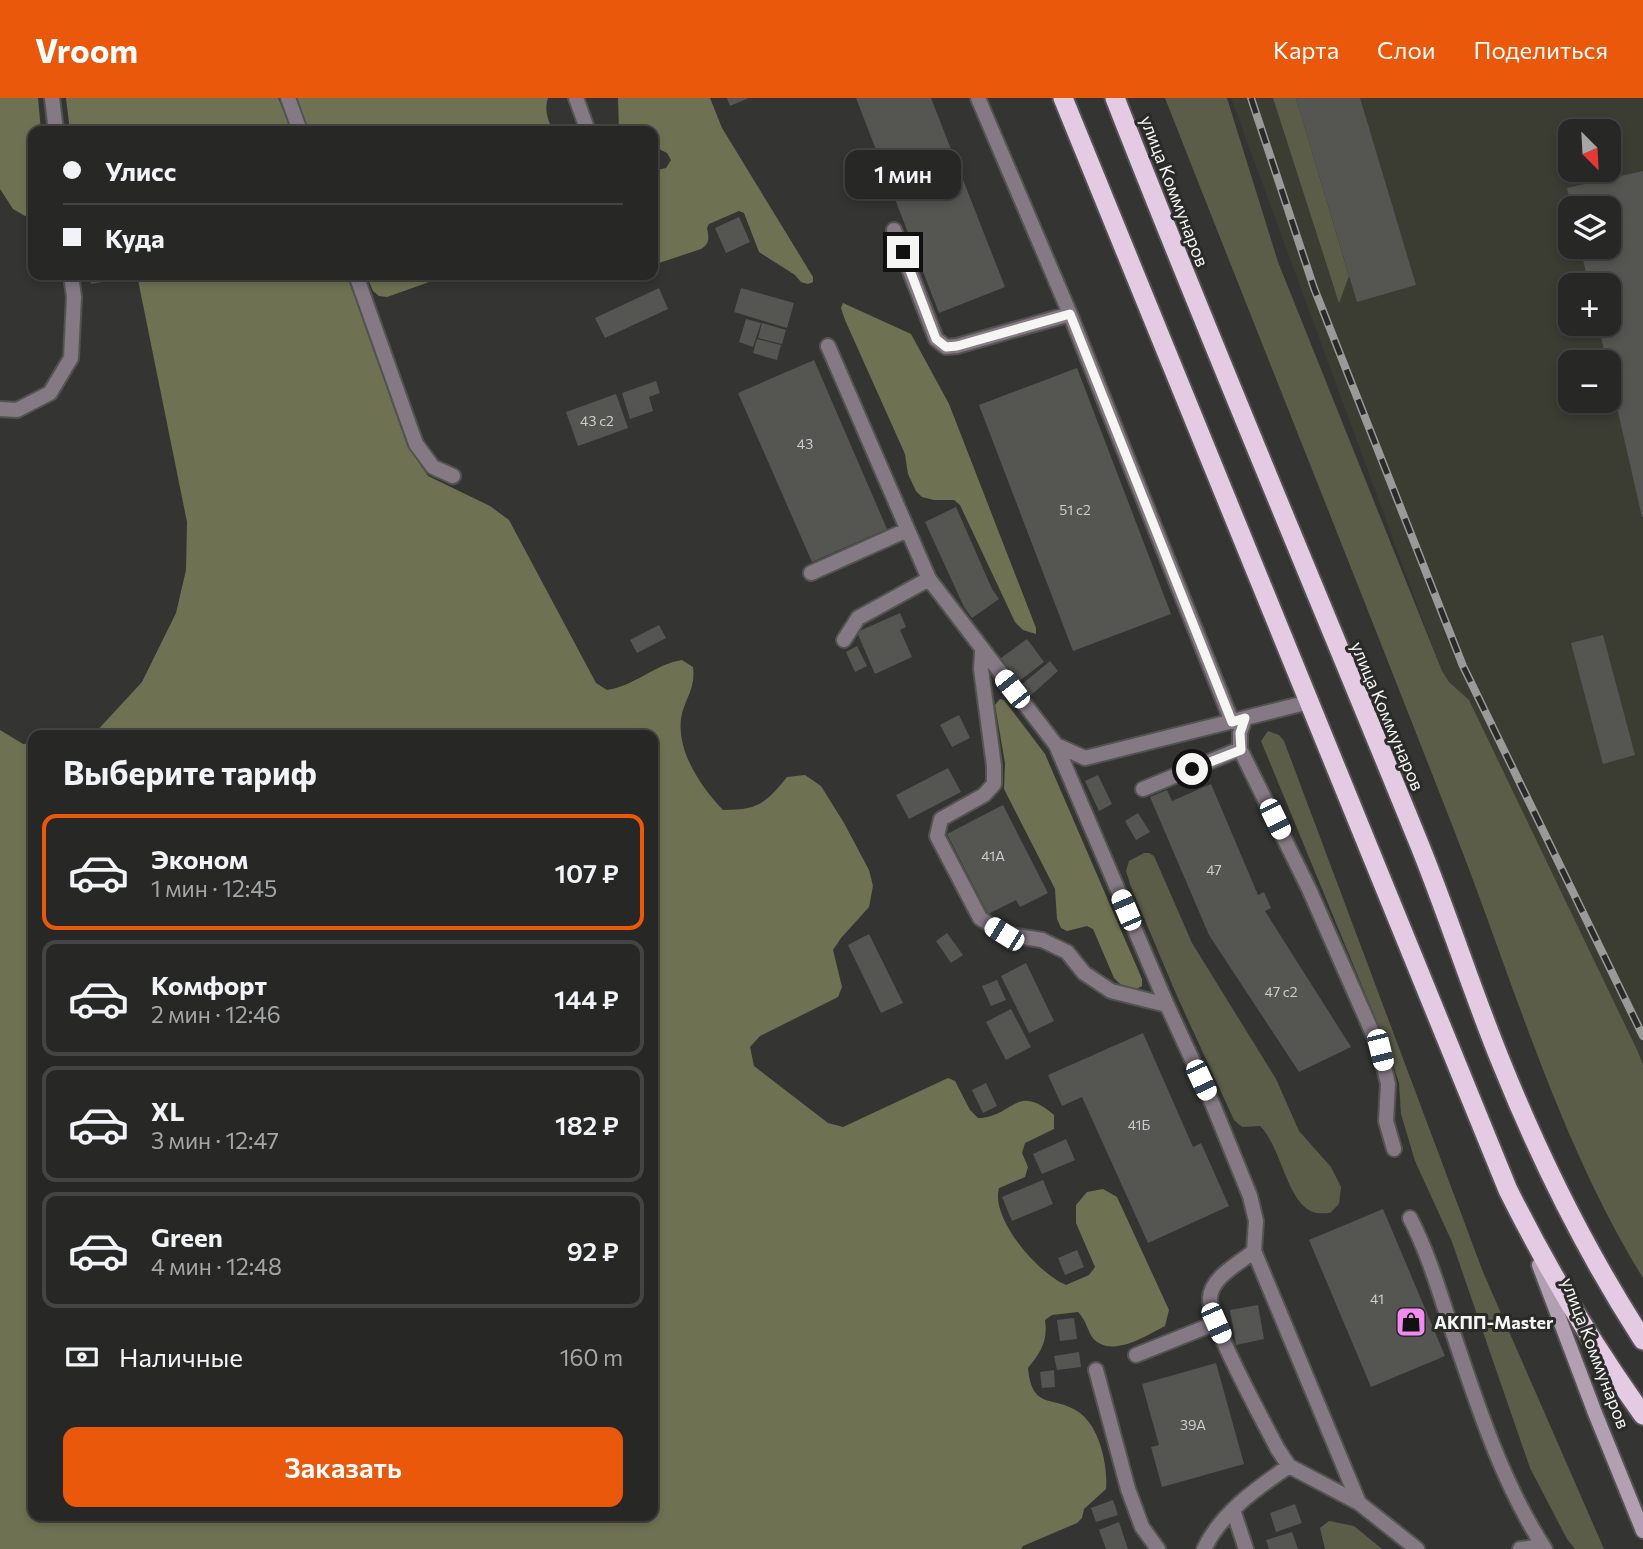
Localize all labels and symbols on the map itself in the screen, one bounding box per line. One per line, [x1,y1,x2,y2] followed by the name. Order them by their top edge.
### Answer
[1136,112,1214,270] street label: улица Коммунаров
[1558,119,1620,182] north arrow
[845,150,961,200] callout: 1 мин
[887,236,919,268] route end
[580,412,614,429] house number: 43 с2
[797,435,813,452] house number: 43
[1059,501,1091,518] house number: 51 с2
[1347,638,1429,794] street label: улица Коммунаров
[991,666,1034,712] car
[1176,753,1208,785] route start
[1257,796,1294,842] car
[981,847,1005,864] house number: 41А
[1206,861,1222,878] house number: 47
[1109,887,1144,933] car
[981,914,1028,954] car
[1265,983,1298,1000] house number: 47 с2
[1365,1027,1396,1073] car
[1183,1057,1220,1103] car
[1128,1116,1151,1133] house number: 41Б
[1557,1274,1635,1432] street label: улица Коммунаров
[1370,1290,1384,1307] house number: 41
[1198,1300,1235,1346] car
[1394,1305,1428,1339] shop icon: АКПП-Master
[1434,1311,1554,1333] place label: АКПП-Master
[1180,1416,1206,1433] house number: 39А

